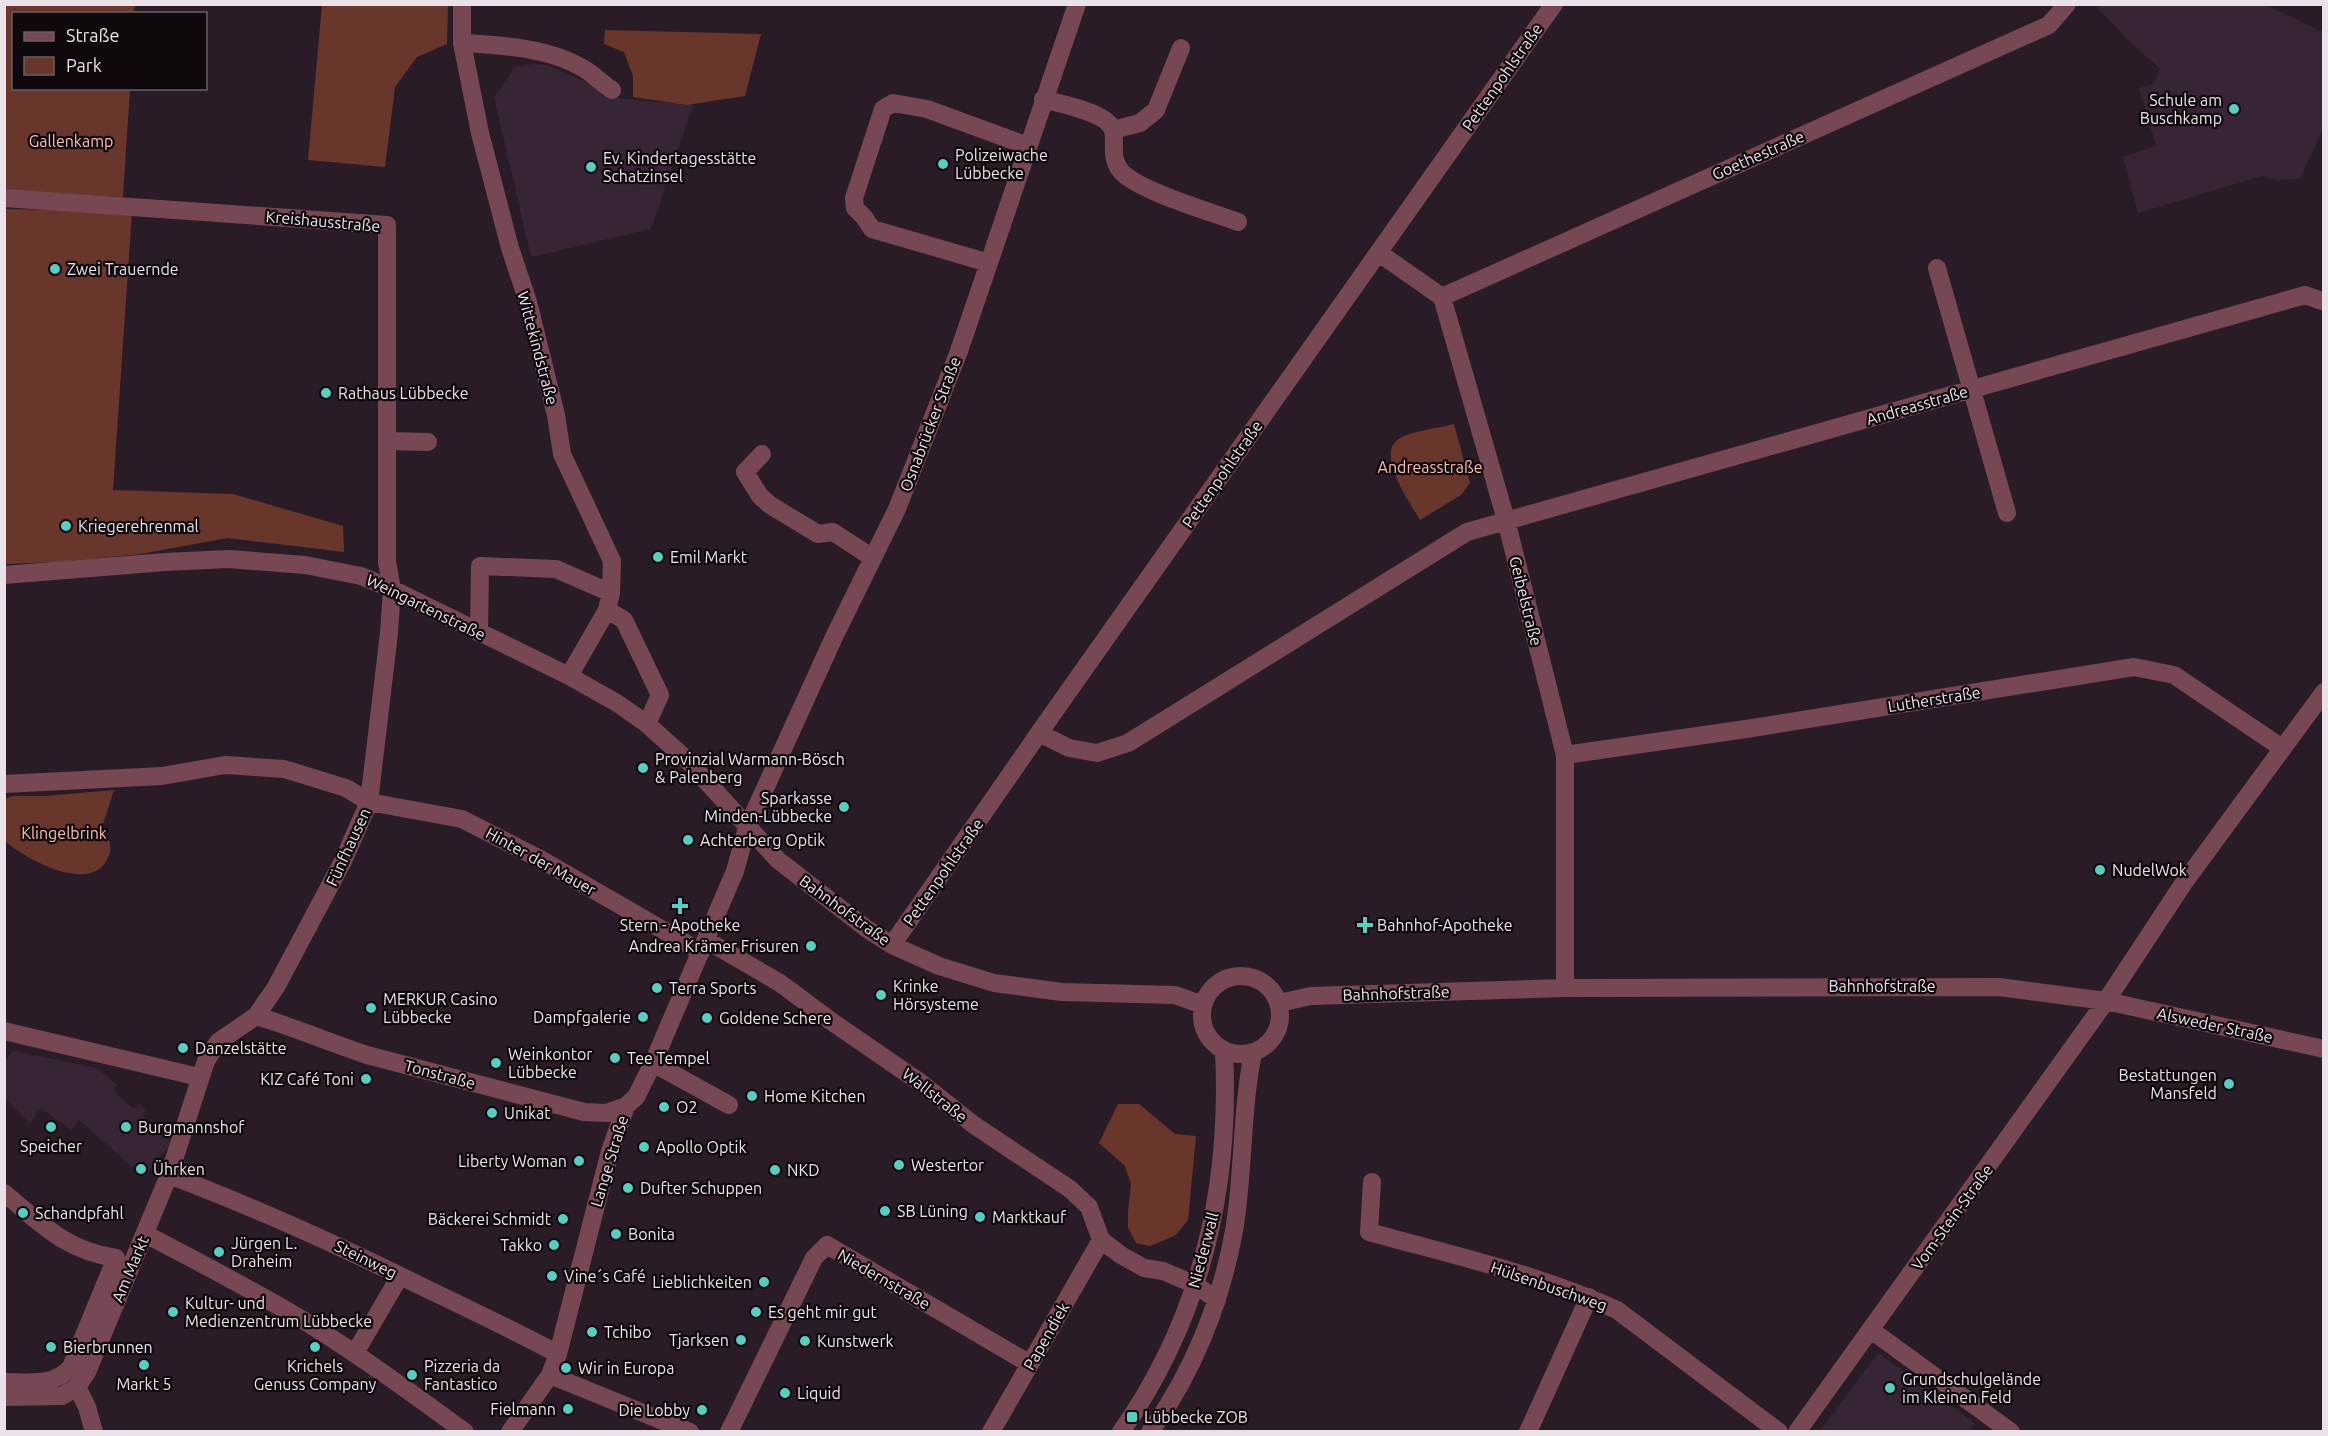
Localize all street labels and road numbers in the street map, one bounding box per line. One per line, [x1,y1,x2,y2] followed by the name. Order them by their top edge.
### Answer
[1458,20,1546,134] street label: Pettenpohlstraße
[1709,127,1807,183] street label: Goethestraße
[265,207,381,235] street label: Kreishausstraße
[514,289,562,407] street label: Wittekindstraße
[896,354,964,494] street label: Osnabrücker Straße
[1864,382,1970,428] street label: Andreasstraße
[1178,417,1266,531] street label: Pettenpohlstraße
[1506,554,1546,648] street label: Geibelstraße
[364,570,488,644] street label: Weingartenstraße
[1886,683,1982,715] street label: Lutherstraße
[322,805,374,889] street label: Fünfhausen
[899,815,987,929] street label: Pettenpohlstraße
[483,823,599,899] street label: Hinter der Mauer
[796,871,894,949] street label: Bahnhofstraße
[1828,977,1936,995] street label: Bahnhofstraße
[1342,982,1450,1004] street label: Bahnhofstraße
[2155,1004,2275,1046] street label: Alsweder Straße
[403,1056,477,1092] street label: Tonstraße
[899,1064,971,1126] street label: Wallstraße
[587,1113,631,1209] street label: Lange Straße
[1908,1161,1996,1273] street label: Vom-Stein-Straße
[1184,1210,1222,1290] street label: Niederwall
[108,1232,152,1305] street label: Am Markt
[332,1236,400,1282] street label: Steinweg
[835,1245,933,1313] street label: Niedernstraße
[1488,1258,1610,1314] street label: Hülsenbuschweg
[1019,1299,1073,1373] street label: Papendiek

